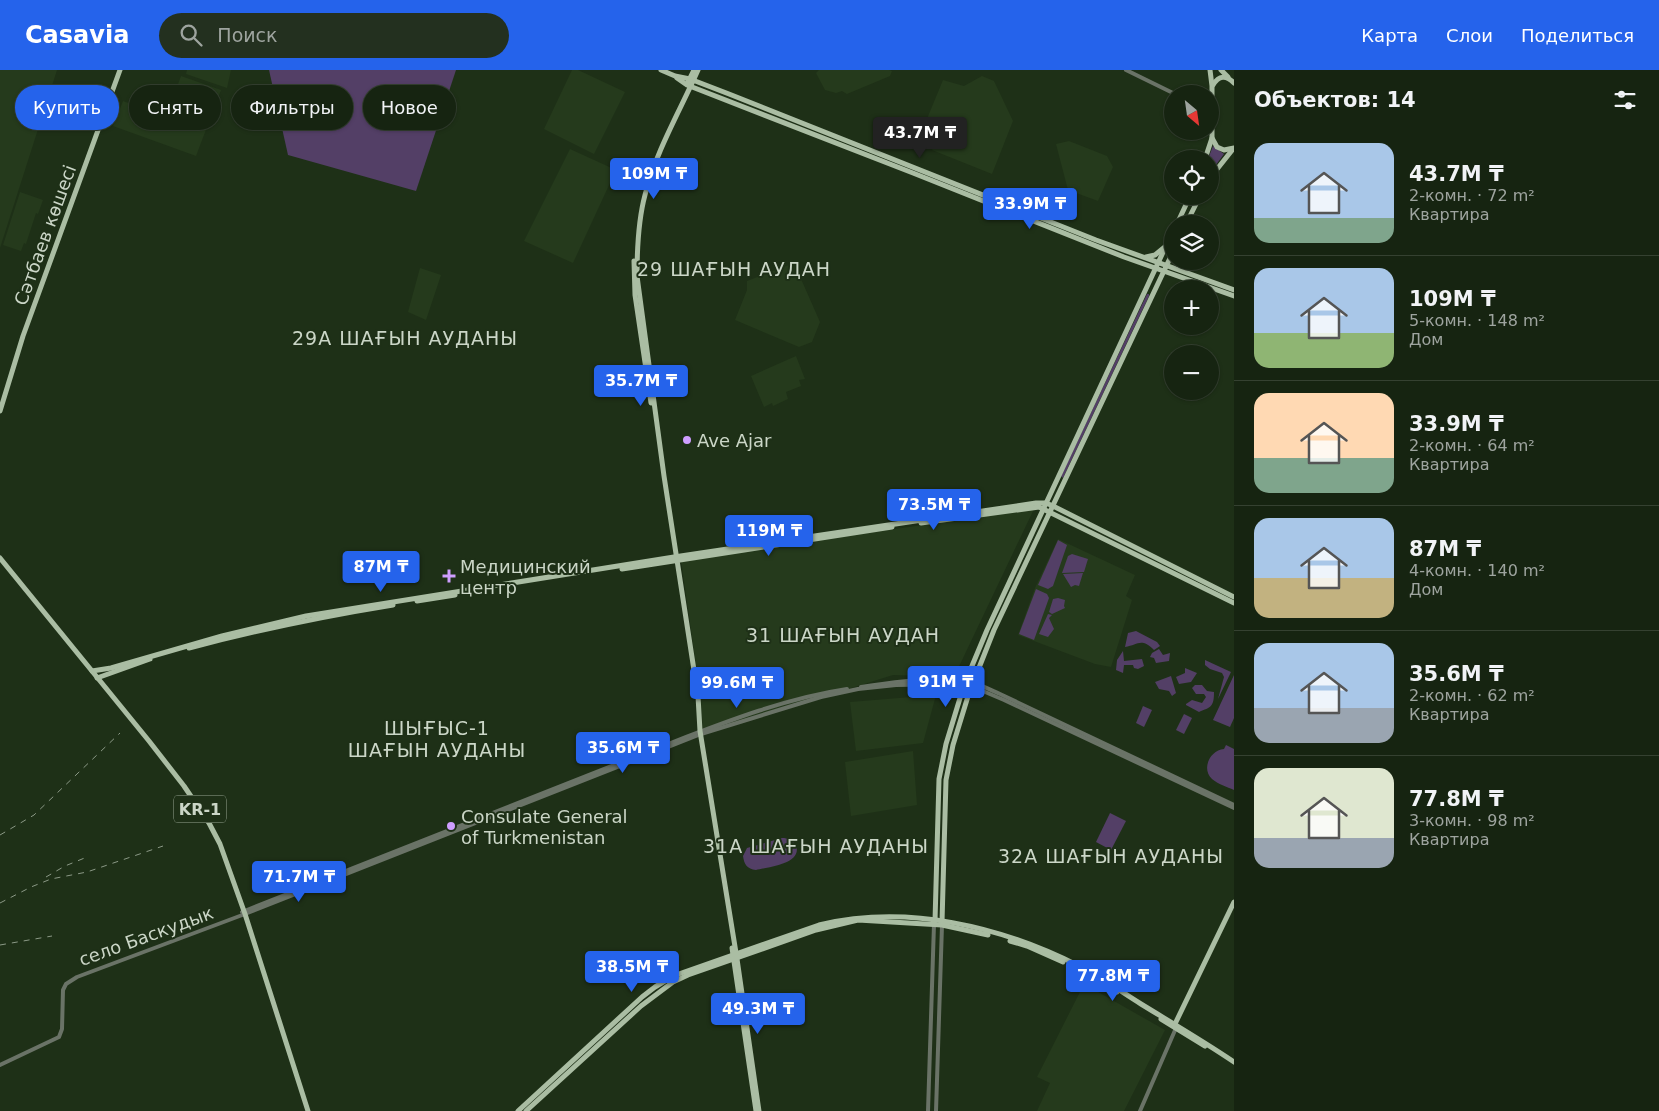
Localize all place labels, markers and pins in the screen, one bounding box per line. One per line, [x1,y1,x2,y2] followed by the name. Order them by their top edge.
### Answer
[874,116,966,159] pin: 43.7M ₸
[613,158,695,200] pin: 109M ₸
[984,188,1076,230] pin: 33.9M ₸
[595,364,687,407] pin: 35.7M ₸
[697,430,772,451] place label: Ave Ajar
[681,434,693,446] marker: Ave Ajar
[888,488,980,531] pin: 73.5M ₸
[728,514,810,557] pin: 119M ₸
[346,550,416,593] pin: 87M ₸
[460,556,591,598] place label: Медицинский центр
[442,569,456,583] marker: Медицинский центр
[691,666,783,709] pin: 99.6M ₸
[911,666,981,708] pin: 91M ₸
[577,732,669,774] pin: 35.6M ₸
[461,806,628,848] place label: Consulate General of Turkmenistan
[445,820,457,832] marker: Consulate General of Turkmenistan
[253,860,345,903] pin: 71.7M ₸
[586,950,678,993] pin: 38.5M ₸
[1067,960,1159,1002] pin: 77.8M ₸
[712,992,804,1035] pin: 49.3M ₸

